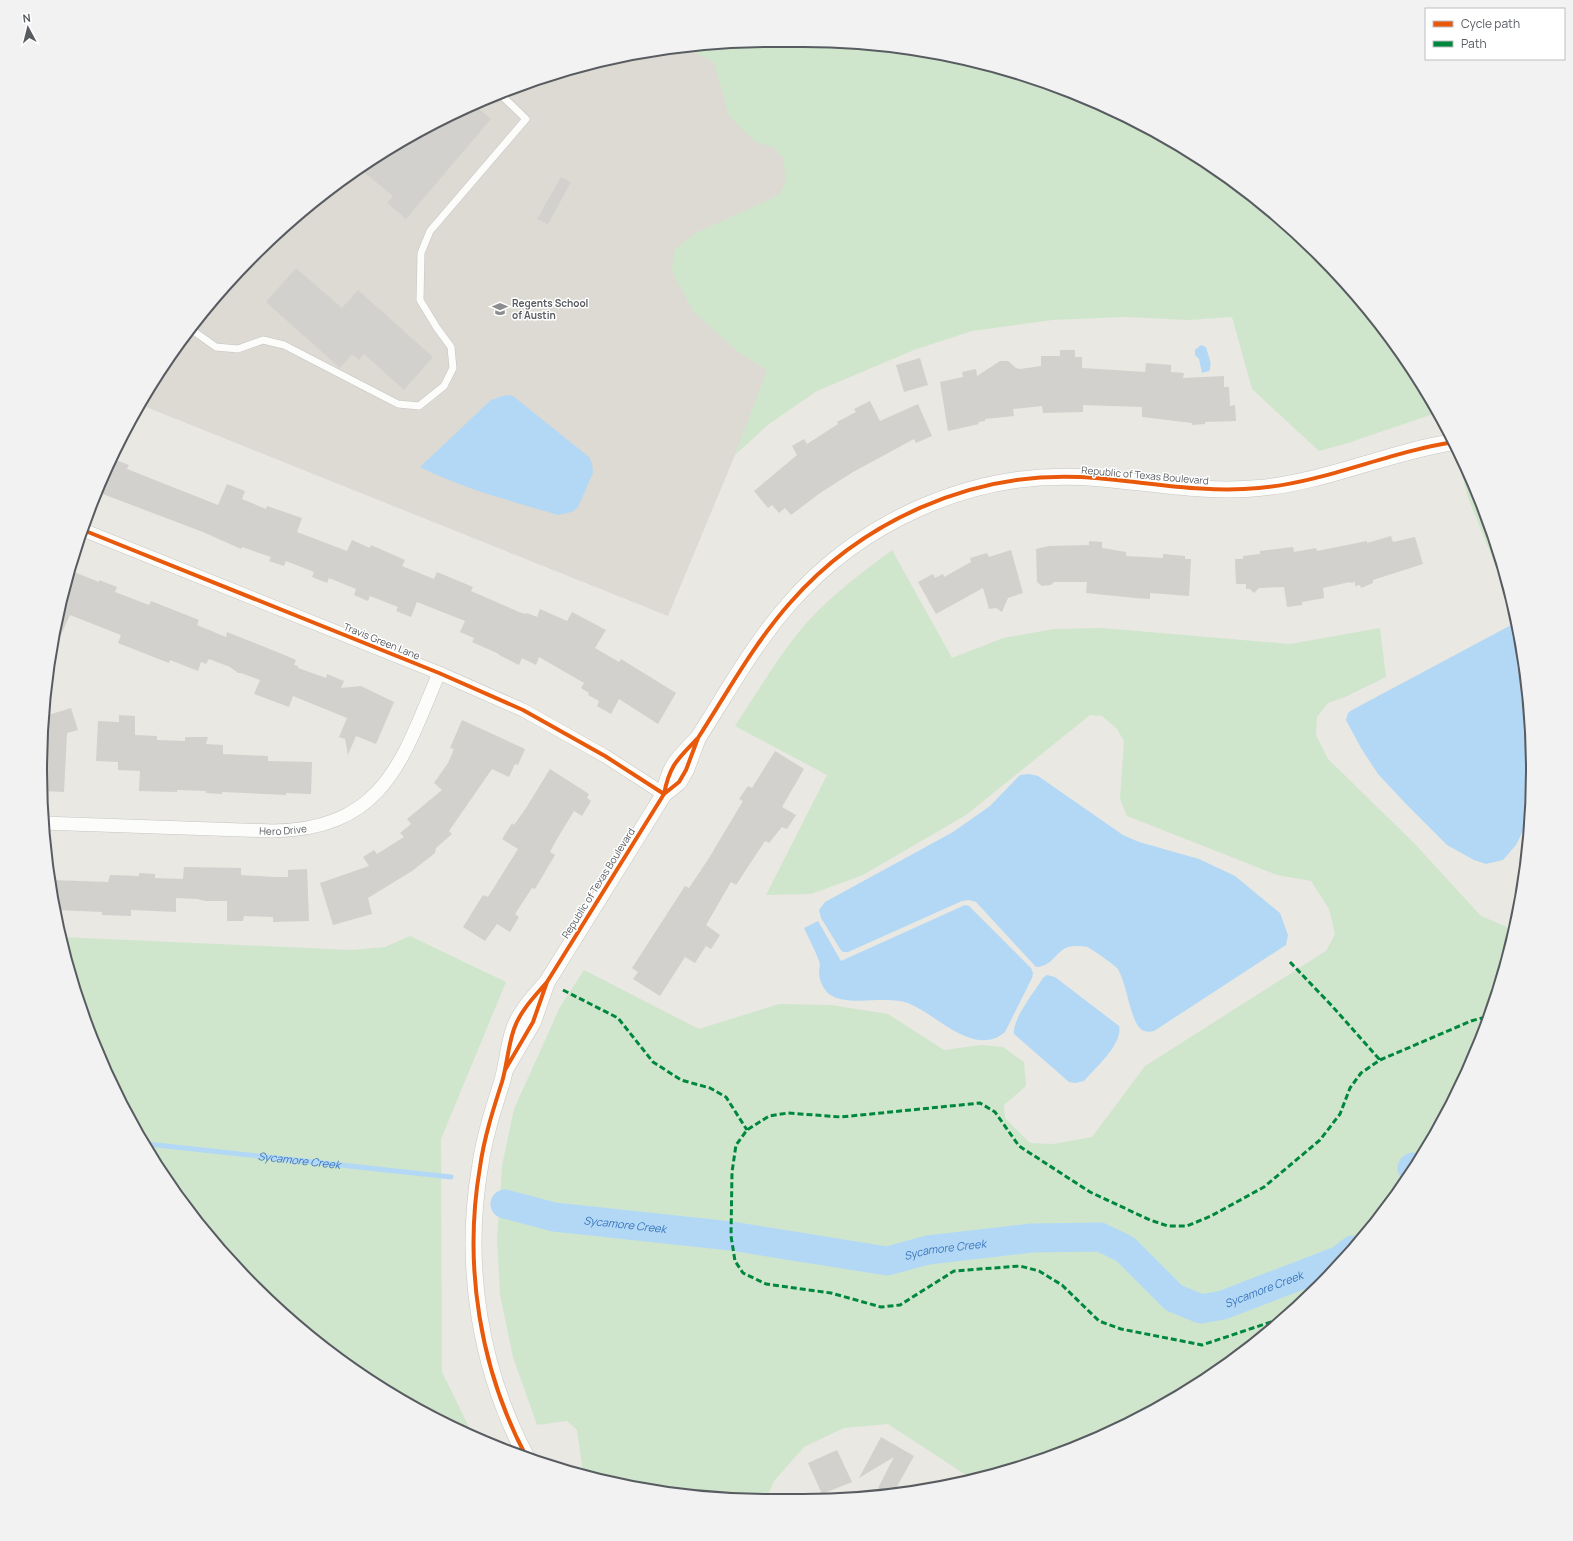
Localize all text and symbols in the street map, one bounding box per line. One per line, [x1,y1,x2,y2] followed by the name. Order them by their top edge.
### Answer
[8,8,48,48] north arrow
[1425,8,1565,60] legend
[22,10,32,26] text: N
[1461,15,1520,32] text: Cycle path
[1461,35,1487,52] text: Path
[512,296,588,322] place label: Regents School of Austin
[491,300,509,318] school or university icon: Regents School of Austin
[1081,462,1209,488] street label: Republic of Texas Boulevard
[342,619,422,663] street label: Travis Green Lane
[259,821,308,838] street label: Hero Drive
[558,825,638,941] street label: Republic of Texas Boulevard
[257,1148,343,1172] water label: Sycamore Creek
[583,1212,668,1236] water label: Sycamore Creek
[902,1235,988,1263] water label: Sycamore Creek
[1222,1266,1306,1311] water label: Sycamore Creek

